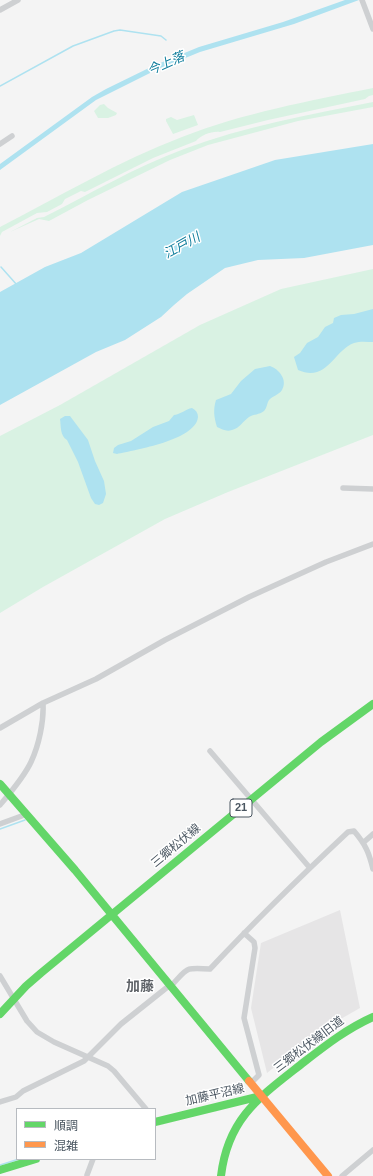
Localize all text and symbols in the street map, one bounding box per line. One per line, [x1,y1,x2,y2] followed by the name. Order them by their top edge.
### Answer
[145,49,187,79] water label: 今上落
[161,230,203,262] water label: 江戸川
[230,799,252,817] road number: 21
[148,821,204,871] street label: 三郷松伏線
[126,979,154,995] district label: 加藤
[271,1014,347,1076] street label: 三郷松伏線旧道
[184,1081,246,1109] street label: 加藤平沼線
[16,1108,156,1160] legend
[54,1119,78,1133] text: 順調
[54,1139,78,1153] text: 混雑

